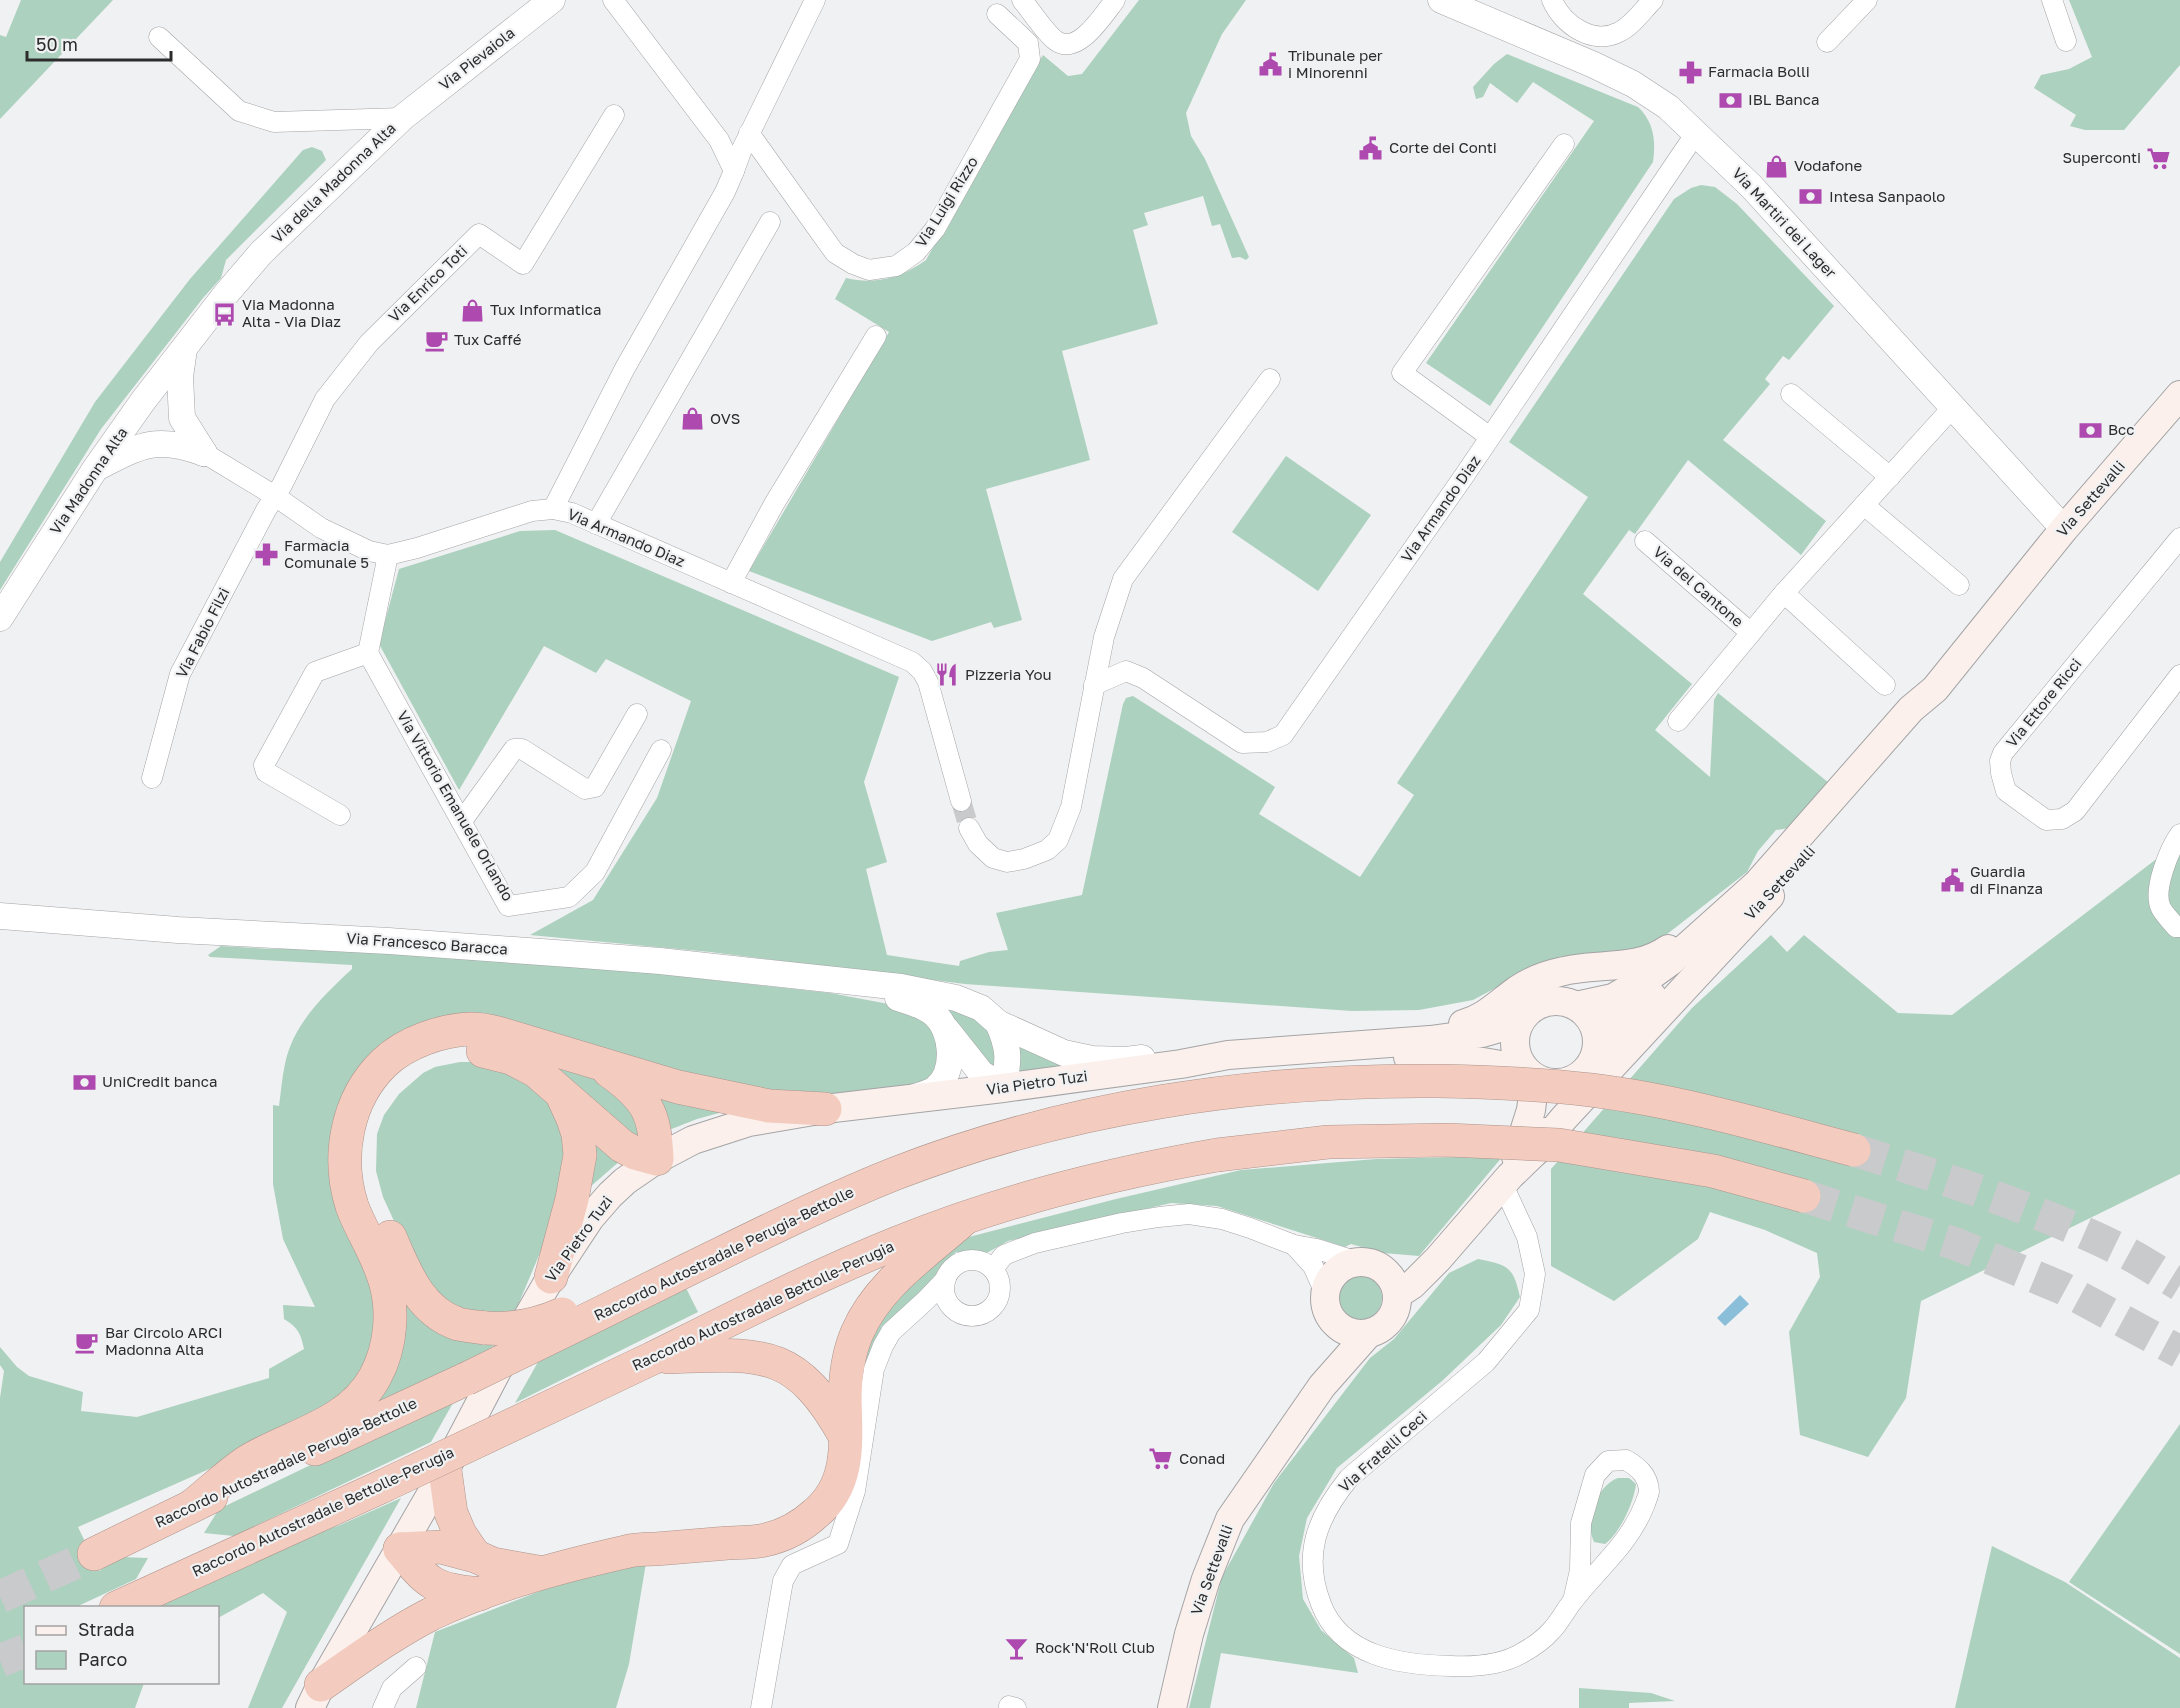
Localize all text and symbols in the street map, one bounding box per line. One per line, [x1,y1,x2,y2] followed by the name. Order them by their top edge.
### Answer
[435,23,518,93] street label: Via Pievaiola
[27,24,171,62] scale bar
[36,33,78,55] text: 50 m
[1288,46,1383,81] place label: Tribunale per i Minorenni
[1257,52,1283,78] public building icon: Tribunale per i Minorenni
[1677,59,1703,85] pharmacy icon: Farmacia Bolli
[1708,62,1810,80] place label: Farmacia Bolli
[1717,87,1743,113] bank icon: IBL Banca
[1748,90,1819,108] place label: IBL Banca
[268,118,399,246] street label: Via della Madonna Alta
[1358,135,1384,161] public building icon: Corte dei Conti
[1389,138,1497,156] place label: Corte dei Conti
[2146,145,2172,171] supermarket icon: Superconti
[2062,148,2141,166] place label: Superconti
[911,153,981,250] street label: Via Luigi Rizzo
[1763,153,1789,179] shop icon: Vodafone
[1794,156,1862,174] place label: Vodafone
[1729,163,1841,281] street label: Via Martiri dei Lager
[1798,184,1824,210] bank icon: Intesa Sanpaolo
[1829,187,1945,205] place label: Intesa Sanpaolo
[384,241,470,325] street label: Via Enrico Toti
[242,295,341,330] place label: Via Madonna Alta - Via Diaz
[459,297,485,323] shop icon: Tux Informatica
[490,300,601,318] place label: Tux Informatica
[211,301,237,327] bus stop icon: Via Madonna Alta - Via Diaz
[423,327,449,353] cafe icon: Tux Caffé
[454,330,522,348] place label: Tux Caffé
[679,406,705,432] shop icon: OVS
[710,409,740,427] place label: OVS
[2077,417,2103,443] bank icon: Bcc
[2108,420,2134,438] place label: Bcc
[46,423,131,537] street label: Via Madonna Alta
[1397,451,1484,565] street label: Via Armando Diaz
[2052,457,2128,540] street label: Via Settevalli
[565,504,688,570] street label: Via Armando Diaz
[284,536,369,571] place label: Farmacia Comunale 5
[253,542,279,568] pharmacy icon: Farmacia Comunale 5
[1650,542,1748,630] street label: Via del Cantone
[172,584,233,681] street label: Via Fabio Filzi
[2002,654,2085,750] street label: Via Ettore Ricci
[934,662,960,688] restaurant icon: Pizzeria You
[965,665,1052,683] place label: Pizzeria You
[394,707,518,904] street label: Via Vittorio Emanuele Orlando
[1740,841,1818,923] street label: Via Settevalli
[1970,862,2043,897] place label: Guardia di Finanza
[1939,868,1965,894] public building icon: Guardia di Finanza
[346,928,508,958] street label: Via Francesco Baracca
[985,1066,1089,1098] street label: Via Pietro Tuzi
[71,1069,97,1095] bank icon: UniCredit banca
[102,1072,217,1090] place label: UniCredit banca
[591,1182,857,1324] street label: Raccordo Autostradale Perugia-Bettolle
[541,1192,615,1285] street label: Via Pietro Tuzi
[629,1236,896,1374] street label: Raccordo Autostradale Bettolle-Perugia
[105,1323,223,1358] place label: Bar Circolo ARCI Madonna Alta
[74,1329,100,1355] cafe icon: Bar Circolo ARCI Madonna Alta
[152,1393,420,1531] street label: Raccordo Autostradale Perugia-Bettolle
[1335,1407,1430,1496] street label: Via Fratelli Ceci
[189,1442,456,1580] street label: Raccordo Autostradale Bettolle-Perugia
[1148,1446,1174,1472] supermarket icon: Conad
[1179,1449,1225,1467] place label: Conad
[1186,1522,1236,1617] street label: Via Settevalli
[24,1606,219,1684] legend
[78,1618,135,1640] text: Strada
[1004,1635,1030,1661] bar icon: Rock'N'Roll Club
[1035,1638,1155,1656] place label: Rock'N'Roll Club
[78,1648,127,1670] text: Parco

